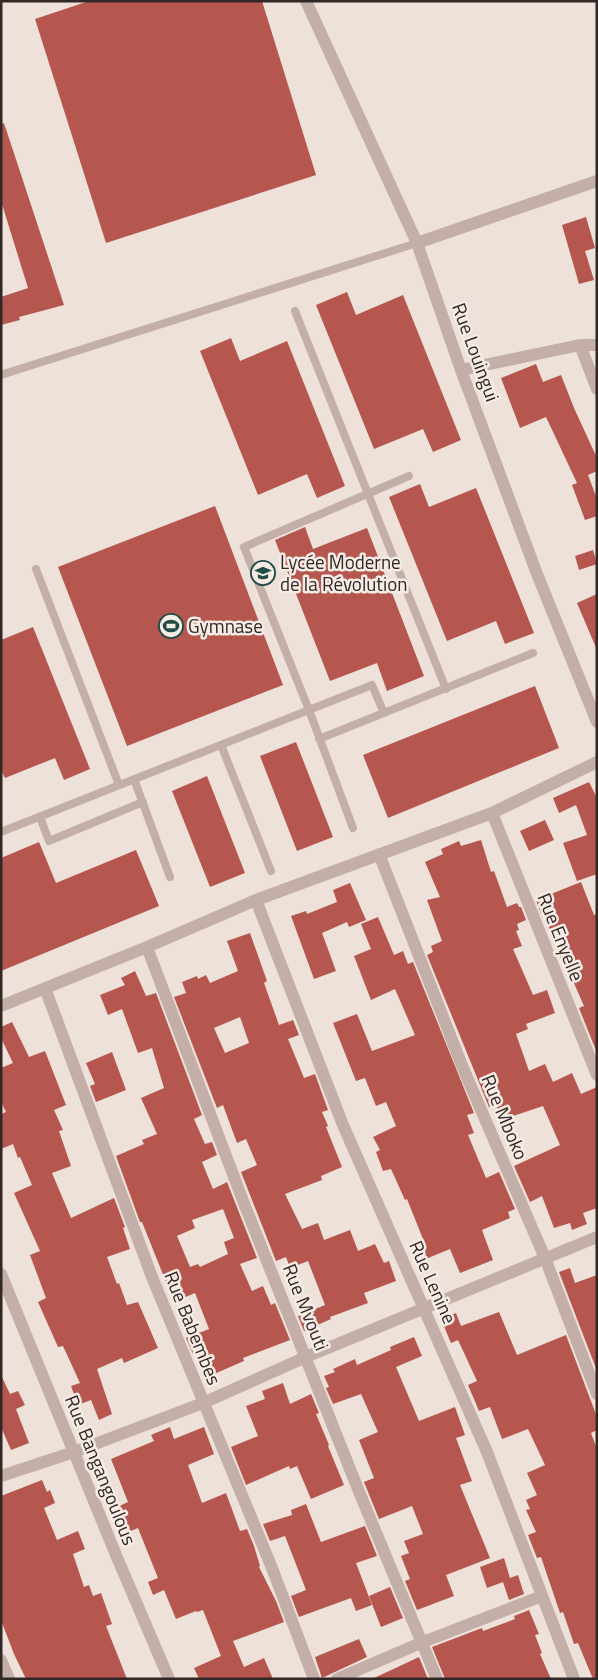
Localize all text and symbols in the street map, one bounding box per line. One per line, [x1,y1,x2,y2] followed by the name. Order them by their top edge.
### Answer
[445,298,508,405] street label: Rue Louingui
[280,547,407,598] place label: Lycée Moderne de la Révolution
[250,560,276,586] school or university icon: Lycée Moderne de la Révolution
[188,611,263,640] place label: Gymnase
[158,613,184,639] sports icon: Gymnase
[531,888,592,985] street label: Rue Enyelle
[474,1070,536,1164] street label: Rue Mboko
[402,1236,465,1328] street label: Rue Lenine
[276,1259,337,1355] street label: Rue Mvouti
[157,1266,230,1389] street label: Rue Babembes
[58,1390,145,1549] street label: Rue Bangangoulous

